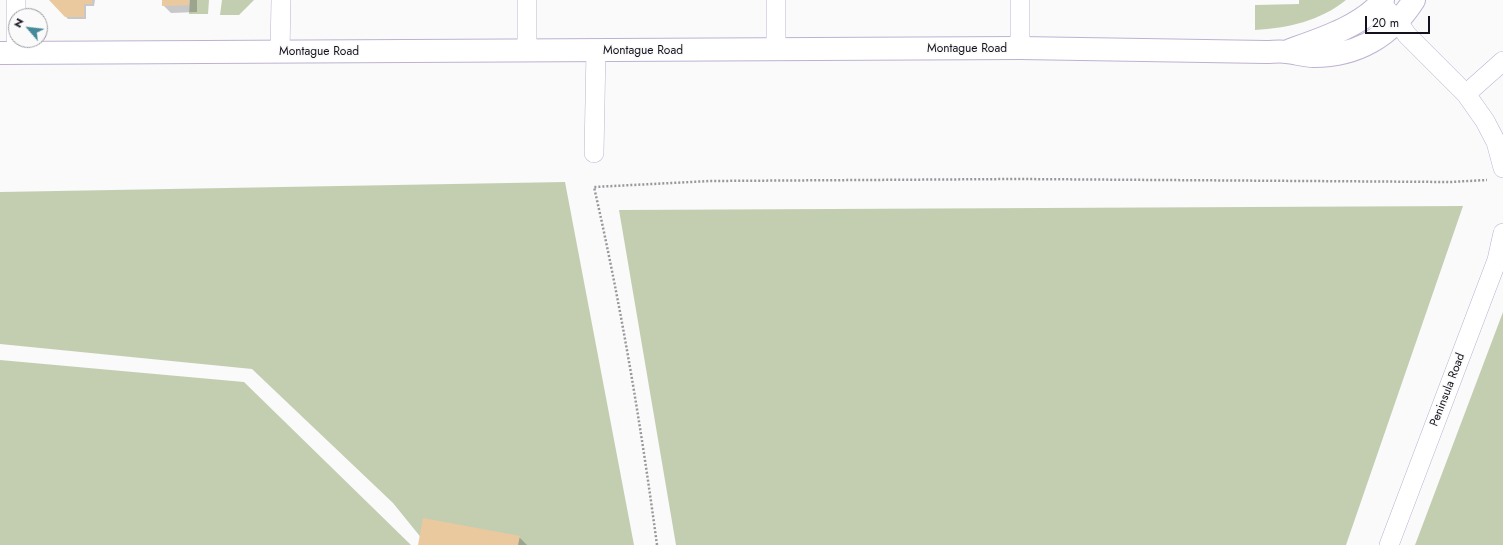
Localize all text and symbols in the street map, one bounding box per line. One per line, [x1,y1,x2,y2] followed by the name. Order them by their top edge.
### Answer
[8,8,48,48] north arrow
[1367,8,1432,34] scale bar
[1372,14,1399,32] text: 20 m
[9,15,27,30] text: N
[927,42,1007,56] street label: Montague Road
[603,44,683,58] street label: Montague Road
[279,45,359,59] street label: Montague Road
[1427,351,1469,429] street label: Peninsula Road

